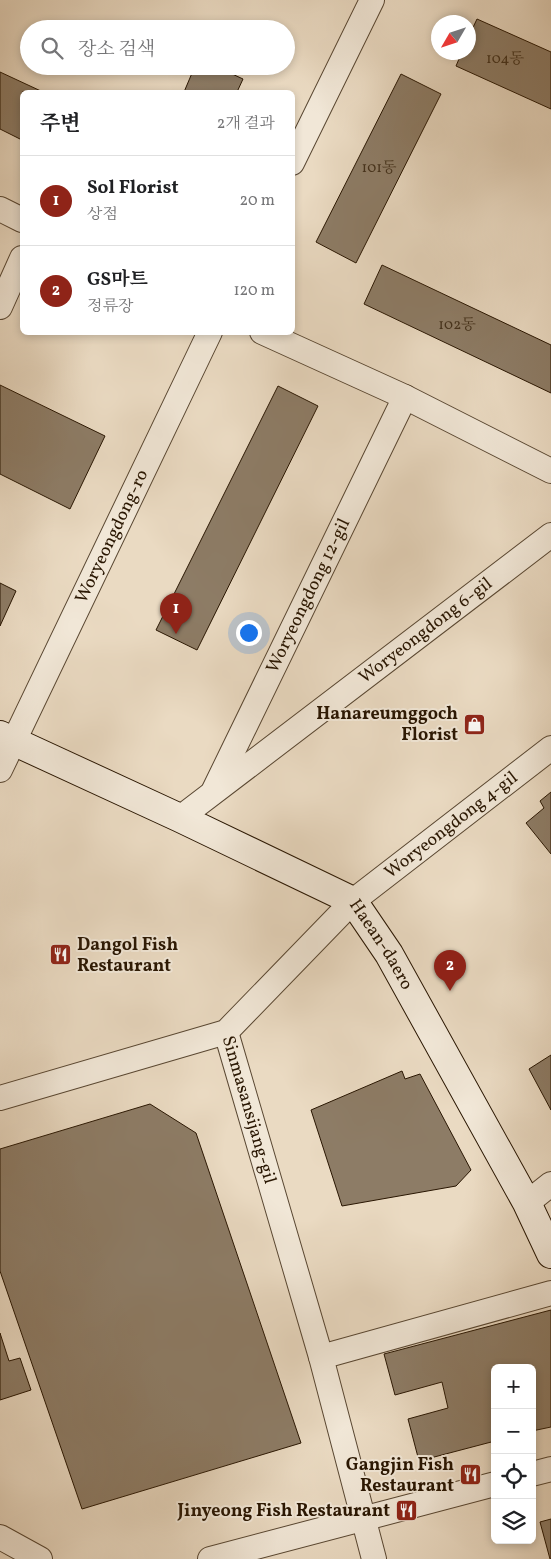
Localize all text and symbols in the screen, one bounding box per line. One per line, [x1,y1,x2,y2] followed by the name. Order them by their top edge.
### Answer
[431,15,476,60] north arrow
[20,20,295,75] search box
[38,34,66,62] icon: search
[78,37,155,63] text: 장소 검색
[486,49,524,70] house number: 104동
[40,110,81,139] text: 주변
[217,113,275,135] text: 2개 결과
[361,158,397,179] house number: 101동
[87,175,179,201] text: Sol Florist
[53,190,59,212] text: 1
[240,190,275,212] text: 20 m
[87,204,118,226] text: 상점
[87,267,148,293] text: GS마트
[52,280,60,302] text: 2
[233,280,275,302] text: 120 m
[87,296,133,318] text: 정류장
[438,315,476,336] house number: 102동
[69,465,155,608] street label: Woryeongdong-ro
[260,514,357,677] street label: Woryeongdong 12-gil
[354,572,498,690] street label: Woryeongdong 6-gil
[160,593,192,634] pin: 1
[236,620,262,646] your location
[316,702,458,748] place label: Hanareumggoch Florist
[462,712,486,736] shop icon: Hanareumggoch Florist
[379,766,523,885] street label: Woryeongdong 4-gil
[343,894,419,995] street label: Haean-daero
[77,933,178,979] place label: Dangol Fish Restaurant
[49,943,73,967] restaurant icon: Dangol Fish Restaurant
[434,950,466,991] pin: 2
[215,1033,282,1187] street label: Sinmasansijang-gil
[491,1364,536,1544] map controls
[491,1364,536,1409] button: +
[491,1409,536,1454] button: −
[346,1453,454,1499] place label: Gangjin Fish Restaurant
[491,1454,536,1499] button: locate
[458,1463,482,1487] restaurant icon: Gangjin Fish Restaurant
[177,1499,390,1524] place label: Jinyeong Fish Restaurant
[394,1499,418,1523] restaurant icon: Jinyeong Fish Restaurant
[491,1499,536,1544] button: layers

